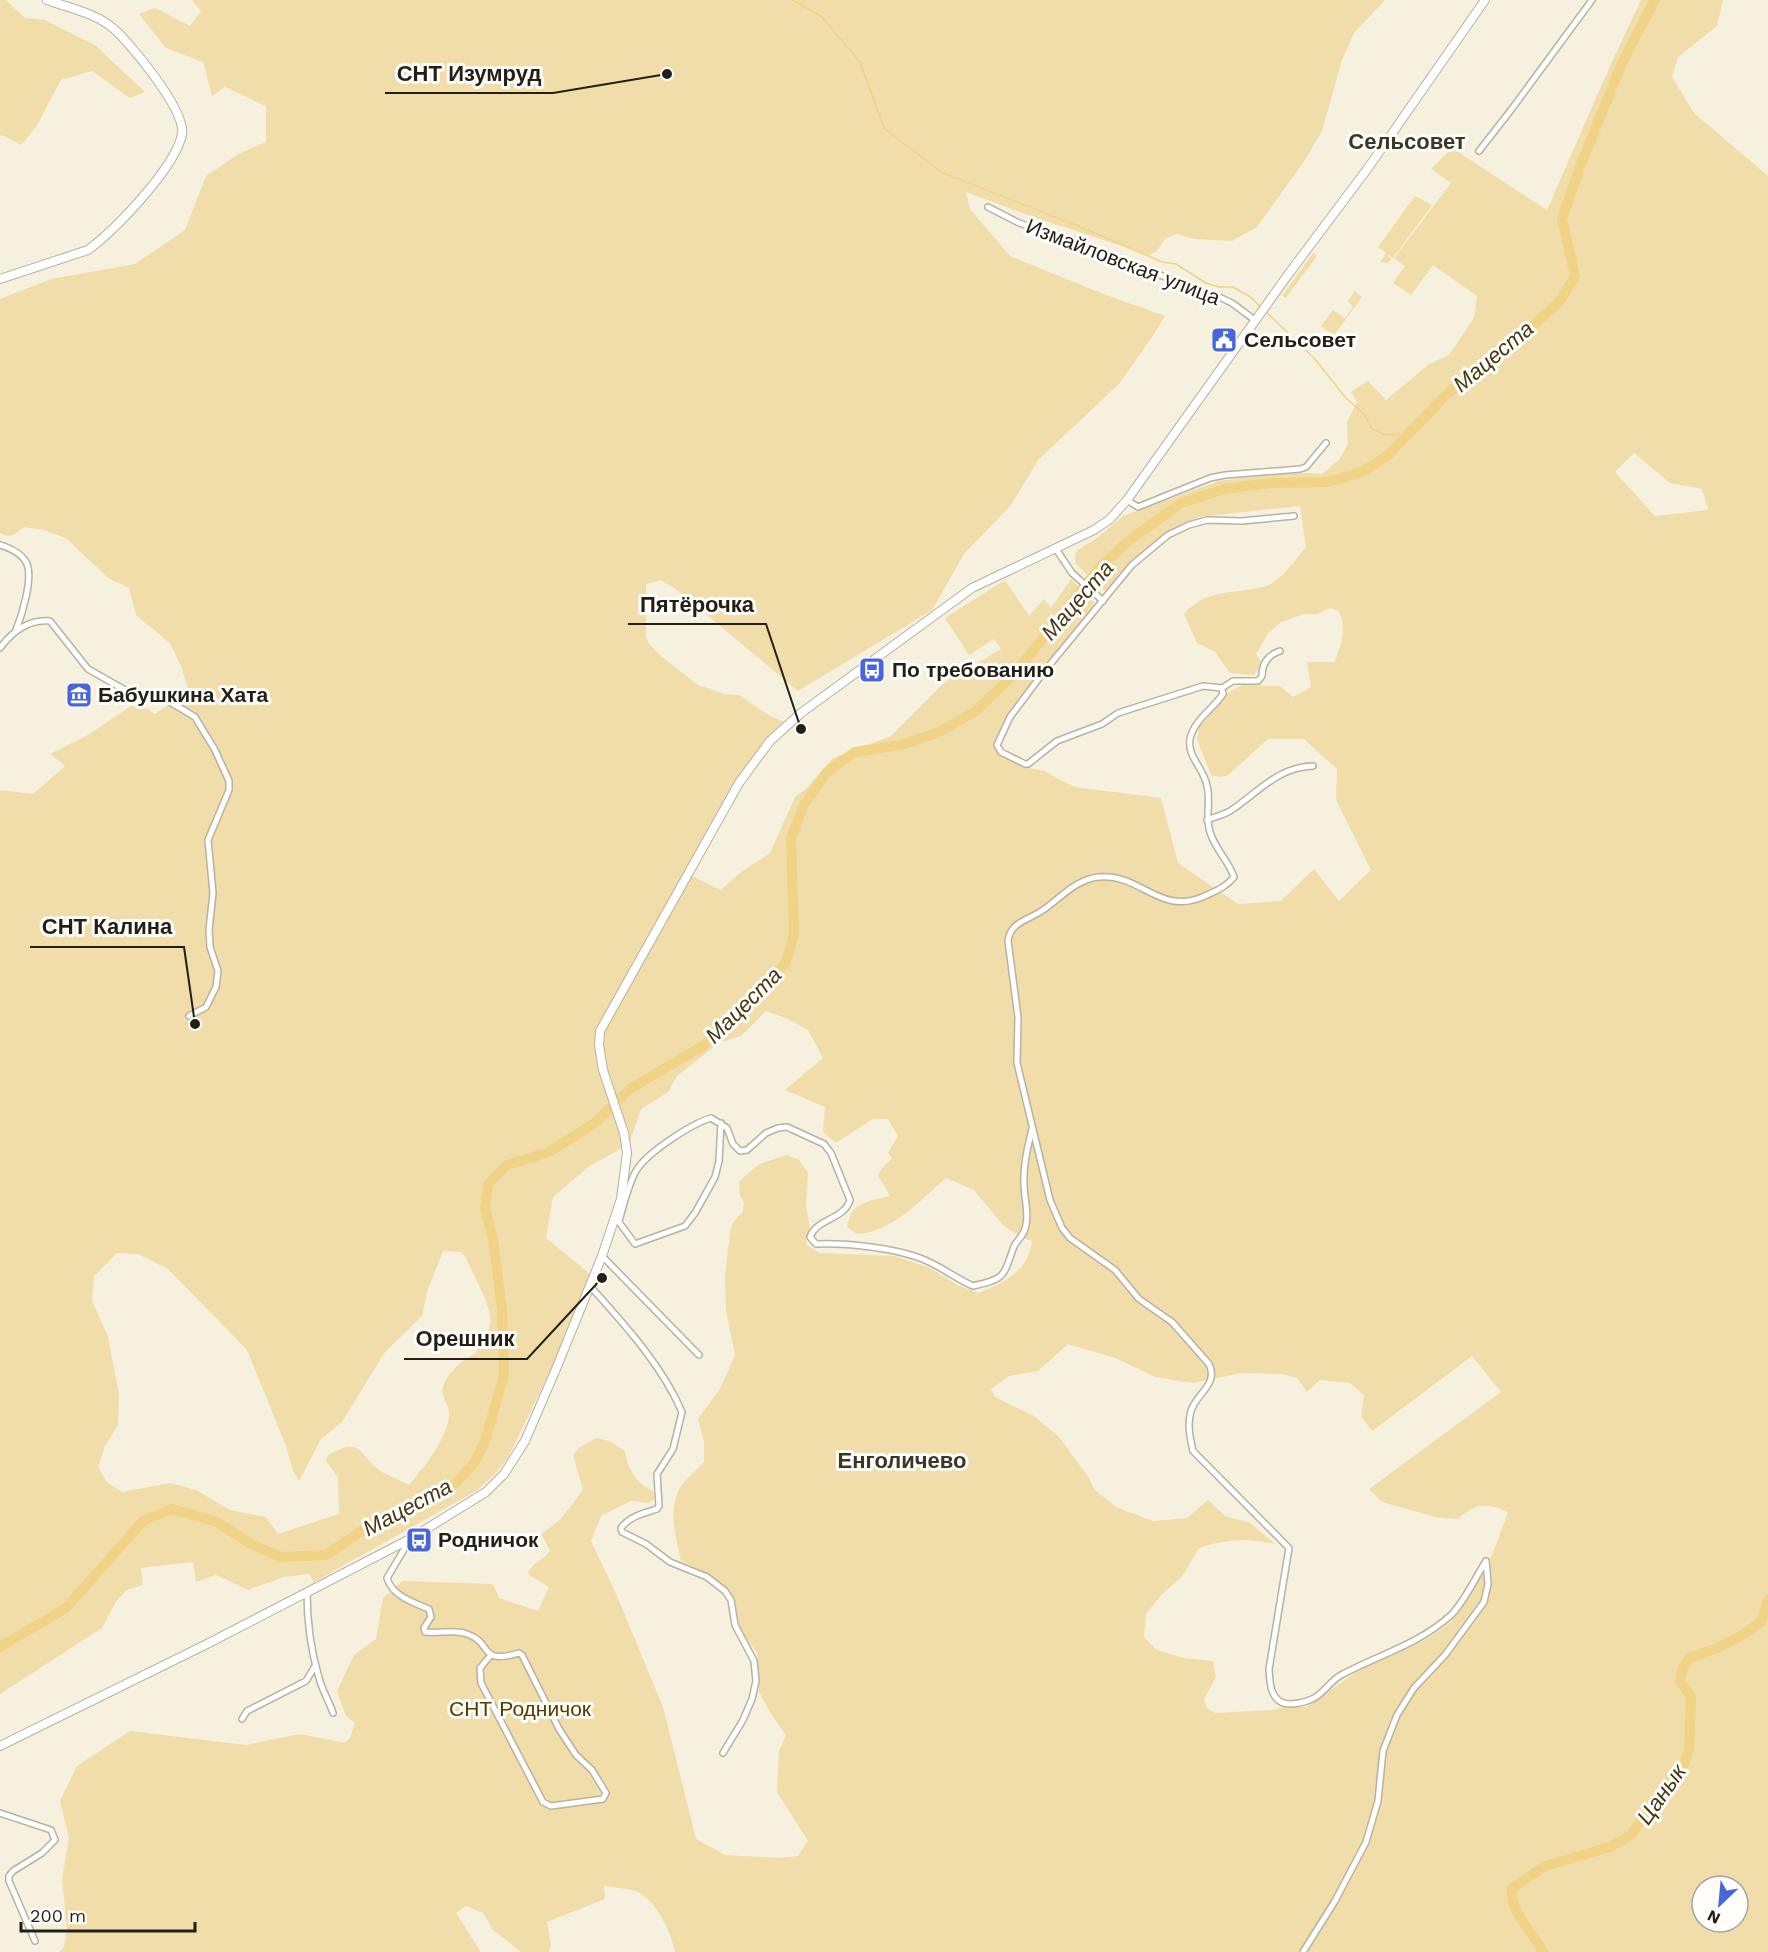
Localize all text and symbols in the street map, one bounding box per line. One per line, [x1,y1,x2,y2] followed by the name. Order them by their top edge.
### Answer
[385,53,553,93] callout: СНТ Изумруд
[397,61,541,86] text: СНТ Изумруд
[1348,129,1466,154] district label: Сельсовет
[1023,213,1224,310] street label: Измайловская улица
[1448,316,1538,397] water label: Мацеста
[1209,325,1239,355] public building icon: Сельсовет
[1244,327,1356,352] place label: Сельсовет
[1036,556,1119,645] water label: Мацеста
[628,584,766,624] callout: Пятёрочка
[640,592,755,617] text: Пятёрочка
[857,655,887,685] bus stop icon: По требованию
[892,657,1054,682] place label: По требованию
[64,680,94,710] museum icon: Бабушкина Хата
[98,682,268,707] place label: Бабушкина Хата
[30,907,184,947] callout: СНТ Калина
[42,914,173,939] text: СНТ Калина
[700,962,786,1048] water label: Мацеста
[404,1319,527,1359] callout: Орешник
[416,1326,515,1351] text: Орешник
[838,1448,966,1473] district label: Енголичево
[359,1474,456,1541] water label: Мацеста
[404,1525,434,1555] bus stop icon: Родничок
[438,1527,539,1552] place label: Родничок
[449,1696,592,1721] park label: СНТ Родничок
[1632,1758,1692,1829] water label: Цанык
[1690,1874,1750,1934] north arrow
[21,1895,195,1933] scale bar
[30,1905,86,1926] text: 200 m
[1704,1906,1723,1928] text: N

